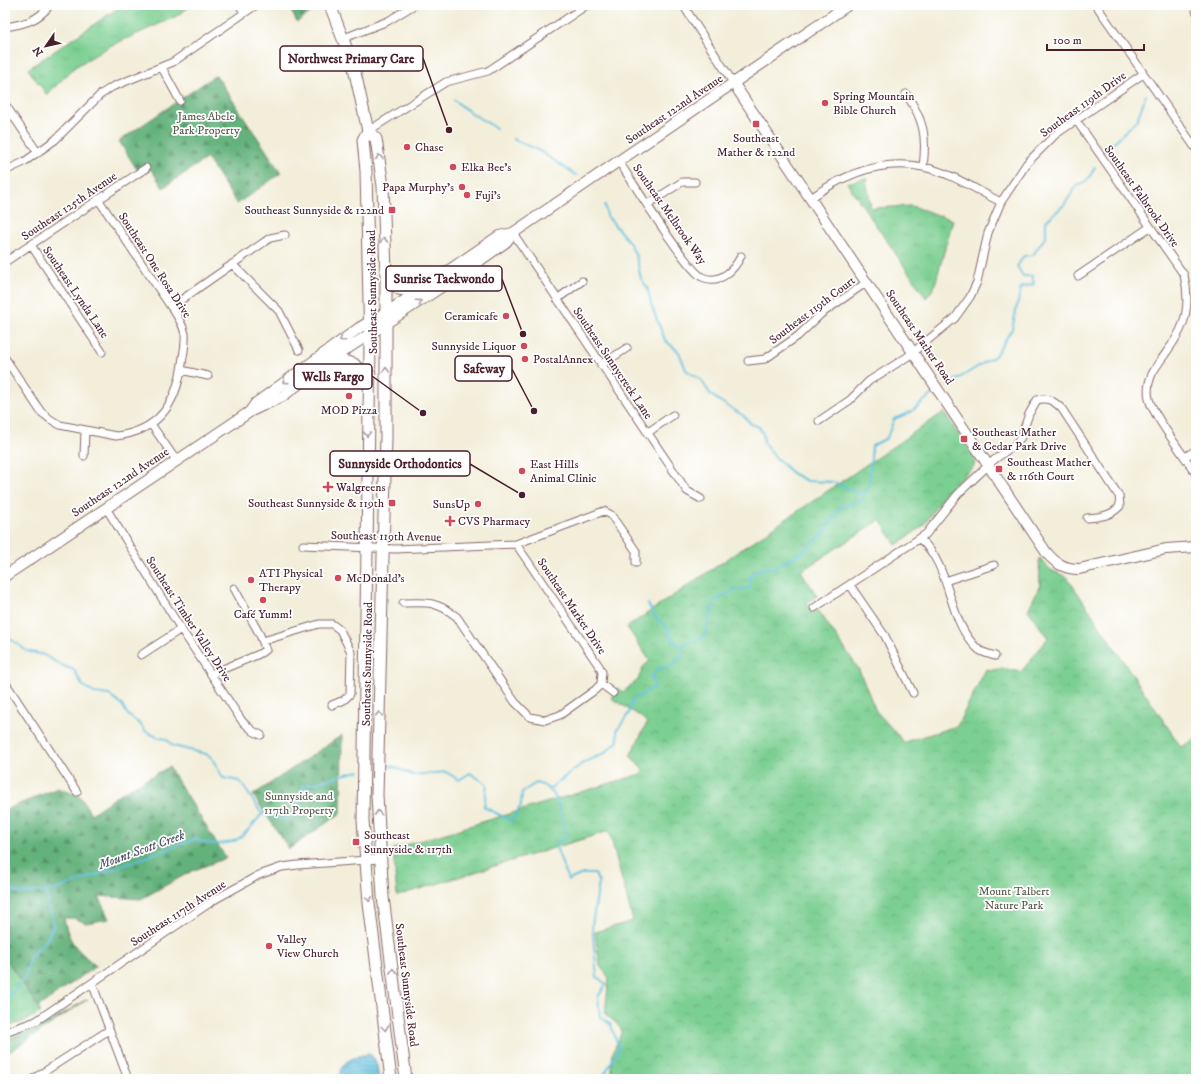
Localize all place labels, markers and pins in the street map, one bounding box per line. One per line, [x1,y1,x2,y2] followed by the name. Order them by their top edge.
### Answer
[280,46,423,71] callout: Northwest Primary Care
[833,89,915,118] place label: Spring Mountain Bible Church
[820,98,830,108] marker: Spring Mountain Bible Church
[751,119,761,129] marker: Southeast Mather & 122nd
[717,131,795,160] place label: Southeast Mather & 122nd
[415,140,443,155] place label: Chase
[402,142,412,152] marker: Chase
[461,160,511,175] place label: Elka Bee's
[448,162,458,172] marker: Elka Bee's
[382,180,454,195] place label: Papa Murphy's
[457,182,467,192] marker: Papa Murphy's
[475,188,501,203] place label: Fuji's
[462,190,472,200] marker: Fuji's
[244,203,384,218] place label: Southeast Sunnyside & 122nd
[387,205,397,215] marker: Southeast Sunnyside & 122nd
[386,266,502,291] callout: Sunrise Taekwondo
[444,309,498,324] place label: Ceramicafe
[501,311,511,321] marker: Ceramicafe
[431,339,517,354] place label: Sunnyside Liquor
[519,341,529,351] marker: Sunnyside Liquor
[533,352,593,367] place label: PostalAnnex
[520,354,530,364] marker: PostalAnnex
[455,356,512,381] callout: Safeway
[294,364,372,389] callout: Wells Fargo
[344,391,354,401] marker: MOD Pizza
[321,403,378,418] place label: MOD Pizza
[972,425,1067,454] place label: Southeast Mather & Cedar Park Drive
[959,434,969,444] marker: Southeast Mather & Cedar Park Drive
[330,451,470,476] callout: Sunnyside Orthodontics
[1007,455,1092,484] place label: Southeast Mather & 116th Court
[530,457,597,486] place label: East Hills Animal Clinic
[994,464,1004,474] marker: Southeast Mather & 116th Court
[517,466,527,476] marker: East Hills Animal Clinic
[335,480,386,495] place label: Walgreens
[323,482,333,492] marker: Walgreens
[248,496,385,511] place label: Southeast Sunnyside & 119th
[433,497,470,512] place label: SunsUp
[387,498,397,508] marker: Southeast Sunnyside & 119th
[473,499,483,509] marker: SunsUp
[458,514,531,529] place label: CVS Pharmacy
[445,516,455,526] marker: CVS Pharmacy
[259,566,323,595] place label: ATI Physical Therapy
[346,571,405,586] place label: McDonald's
[333,573,343,583] marker: McDonald's
[246,575,256,585] marker: ATI Physical Therapy
[258,595,268,605] marker: Café Yumm!
[234,607,292,622] place label: Café Yumm!
[364,828,453,857] place label: Southeast Sunnyside & 117th
[351,837,361,847] marker: Southeast Sunnyside & 117th
[276,932,339,961] place label: Valley View Church
[264,941,274,951] marker: Valley View Church

